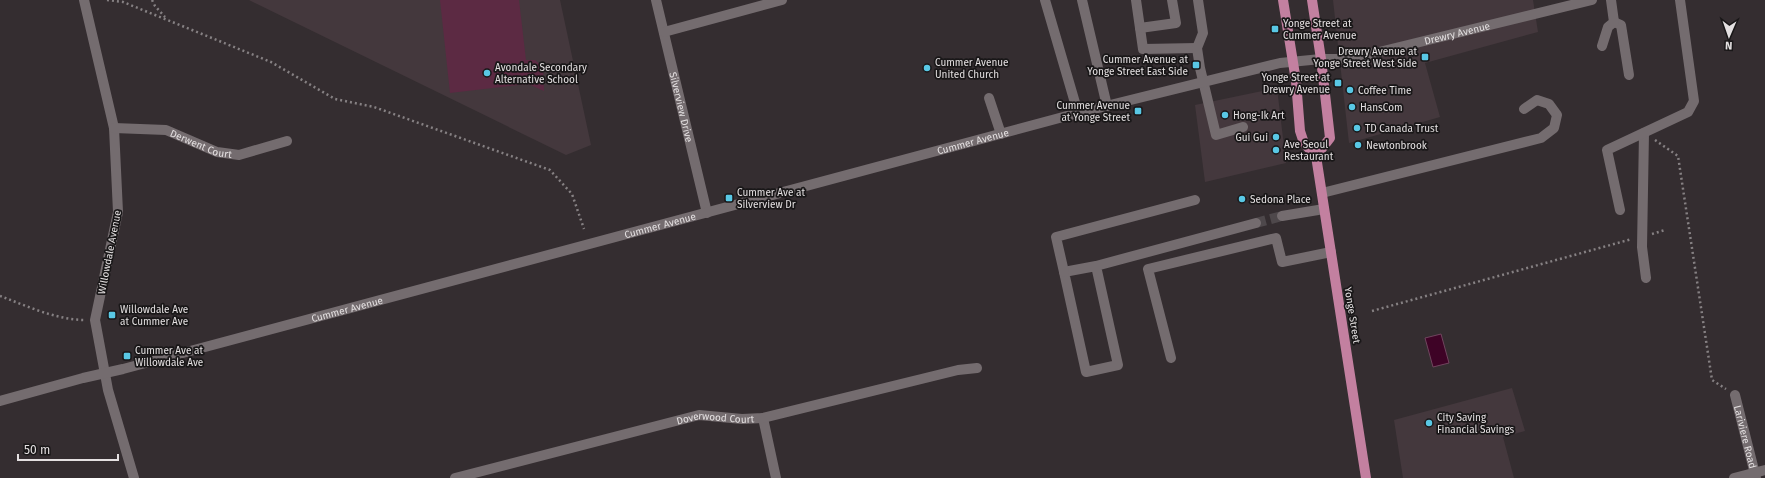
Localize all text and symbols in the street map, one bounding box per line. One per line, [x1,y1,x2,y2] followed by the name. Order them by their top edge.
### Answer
[1709,16,1749,56] north arrow
[1283,18,1357,42] place label: Yonge Street at Cummer Avenue
[1423,20,1491,48] street label: Drewry Avenue
[1270,24,1280,34] marker: Yonge Street at Cummer Avenue
[1725,39,1733,52] text: N
[1313,46,1417,70] place label: Drewry Avenue at Yonge Street West Side
[1420,52,1430,62] marker: Drewry Avenue at Yonge Street West Side
[1087,54,1188,78] place label: Cummer Avenue at Yonge Street East Side
[935,57,1009,81] place label: Cummer Avenue United Church
[1191,60,1201,70] marker: Cummer Avenue at Yonge Street East Side
[495,62,587,86] place label: Avondale Secondary Alternative School
[922,63,932,73] marker: Cummer Avenue United Church
[482,68,492,78] marker: Avondale Secondary Alternative School
[666,71,695,144] street label: Silverview Drive
[1261,72,1330,96] place label: Yonge Street at Drewry Avenue
[1333,78,1343,88] marker: Yonge Street at Drewry Avenue
[1345,85,1355,95] marker: Coffee Time
[1358,85,1411,97] place label: Coffee Time
[1056,100,1130,124] place label: Cummer Avenue at Yonge Street
[1347,102,1357,112] marker: HansCom
[1360,102,1403,114] place label: HansCom
[1133,106,1143,116] marker: Cummer Avenue at Yonge Street
[1220,110,1230,120] marker: Hong-Ik Art
[1233,110,1285,122] place label: Hong-Ik Art
[1352,123,1362,133] marker: TD Canada Trust
[1365,123,1439,135] place label: TD Canada Trust
[936,127,1010,157] street label: Cummer Avenue
[168,128,233,161] street label: Derwent Court
[1235,132,1268,144] place label: Gui Gui
[1271,132,1281,142] marker: Gui Gui
[1284,139,1334,163] place label: Ave Seoul Restaurant
[1353,140,1363,150] marker: Newtonbrook
[1366,140,1428,152] place label: Newtonbrook
[1271,145,1281,155] marker: Ave Seoul Restaurant
[737,187,805,211] place label: Cummer Ave at Silverview Dr
[724,193,734,203] marker: Cummer Ave at Silverview Dr
[1237,194,1247,204] marker: Sedona Place
[1250,194,1311,206] place label: Sedona Place
[96,209,124,295] street label: Willowdale Avenue
[623,211,697,241] street label: Cummer Avenue
[1342,286,1362,345] street label: Yonge Street
[310,295,384,325] street label: Cummer Avenue
[120,304,188,328] place label: Willowdale Ave at Cummer Ave
[107,310,117,320] marker: Willowdale Ave at Cummer Ave
[135,345,203,369] place label: Cummer Ave at Willowdale Ave
[122,351,132,361] marker: Cummer Ave at Willowdale Ave
[1731,404,1758,470] street label: Lariviere Road
[675,410,755,428] street label: Doverwood Court
[1437,412,1515,436] place label: City Saving Financial Savings
[1424,418,1434,428] marker: City Saving Financial Savings
[18,436,118,462] scale bar
[24,443,50,457] text: 50 m

